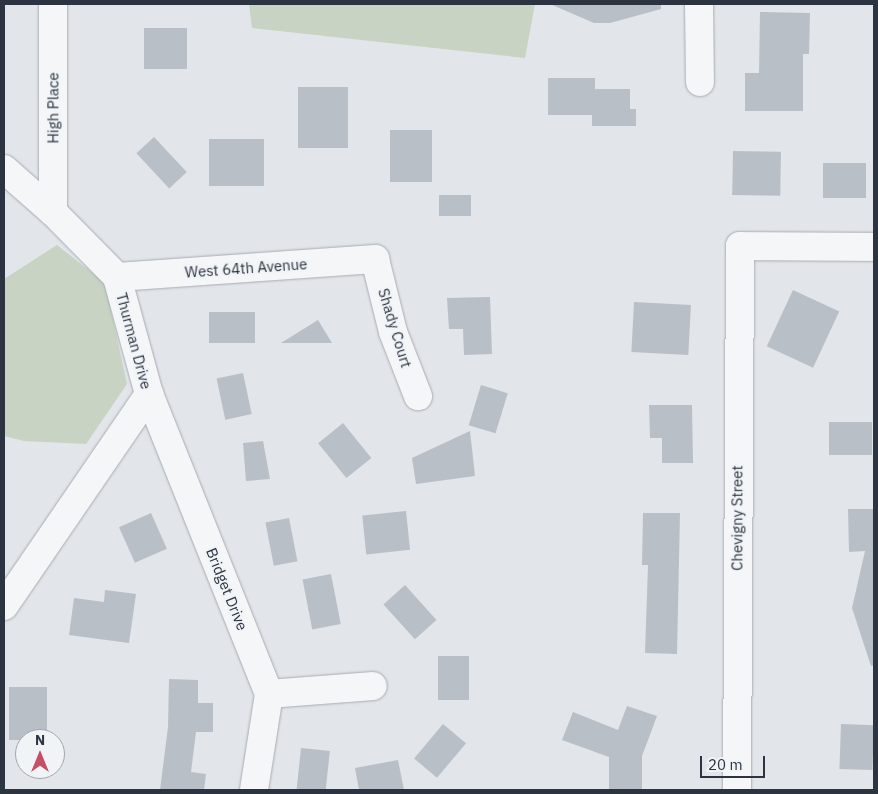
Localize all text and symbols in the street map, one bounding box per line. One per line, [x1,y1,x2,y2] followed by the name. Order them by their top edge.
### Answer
[44,72,62,144] street label: High Place
[184,255,308,281] street label: West 64th Avenue
[374,286,416,370] street label: Shady Court
[112,291,156,391] street label: Thurman Drive
[728,465,746,571] street label: Chevigny Street
[202,545,252,633] street label: Bridget Drive
[15,729,65,779] north arrow
[35,731,45,749] text: N
[703,746,768,778] scale bar
[708,755,743,774] text: 20 m

